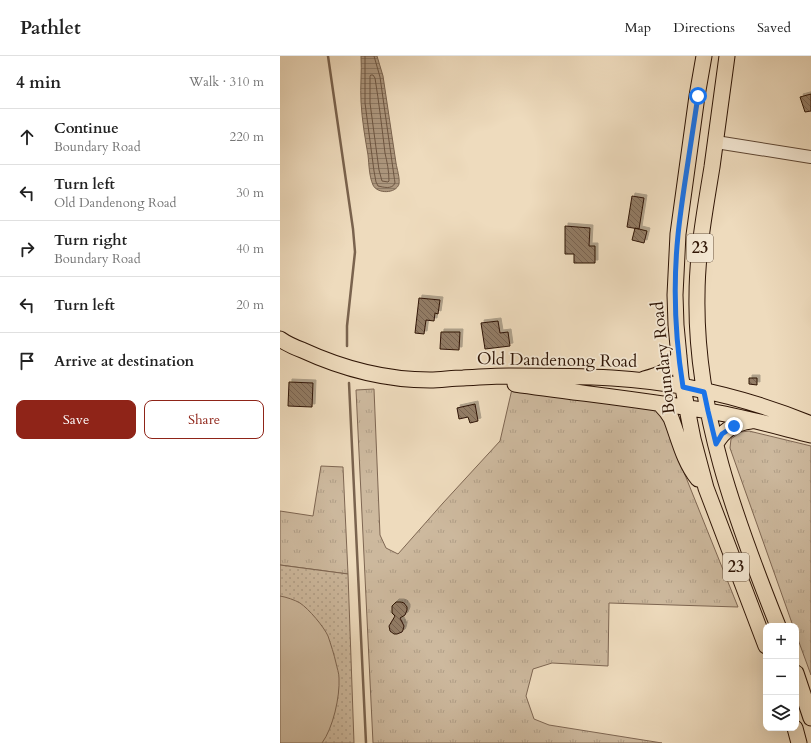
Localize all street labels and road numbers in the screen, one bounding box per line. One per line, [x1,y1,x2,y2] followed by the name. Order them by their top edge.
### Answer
[687,234,713,262] road number: 23
[646,300,680,416] street label: Boundary Road
[477,347,637,373] street label: Old Dandenong Road
[723,553,749,581] road number: 23

